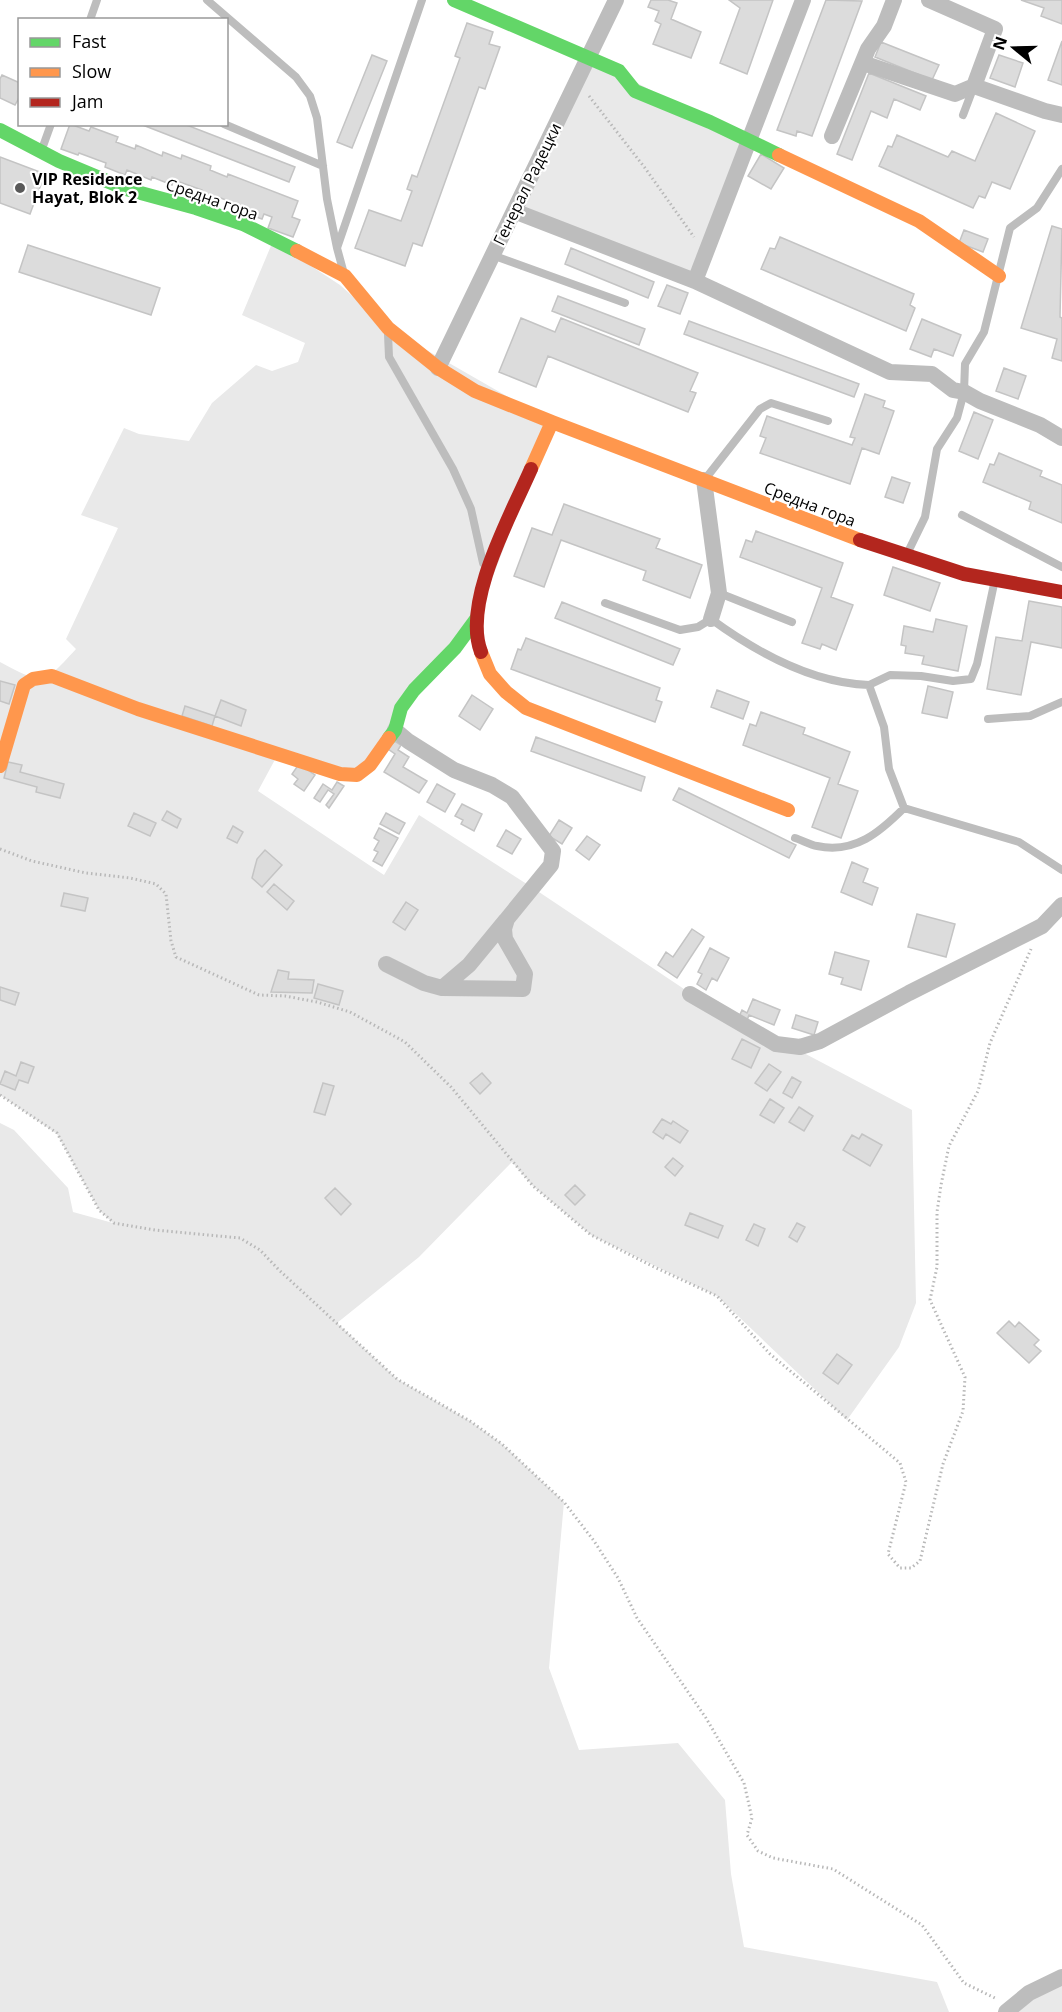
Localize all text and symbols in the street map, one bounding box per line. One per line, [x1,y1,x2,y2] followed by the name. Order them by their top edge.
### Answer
[18,18,228,126] legend
[984,18,1044,78] north arrow
[72,29,106,53] text: Fast
[987,33,1012,53] text: N
[72,59,111,83] text: Slow
[70,89,104,113] text: Jam
[488,119,566,249] street label: Генерал Радецки
[32,168,143,208] place label: VIP Residence Hayat, Blok 2
[163,173,261,225] street label: Средна гора
[13,181,27,195] marker: VIP Residence Hayat, Blok 2
[761,476,859,532] street label: Средна гора

